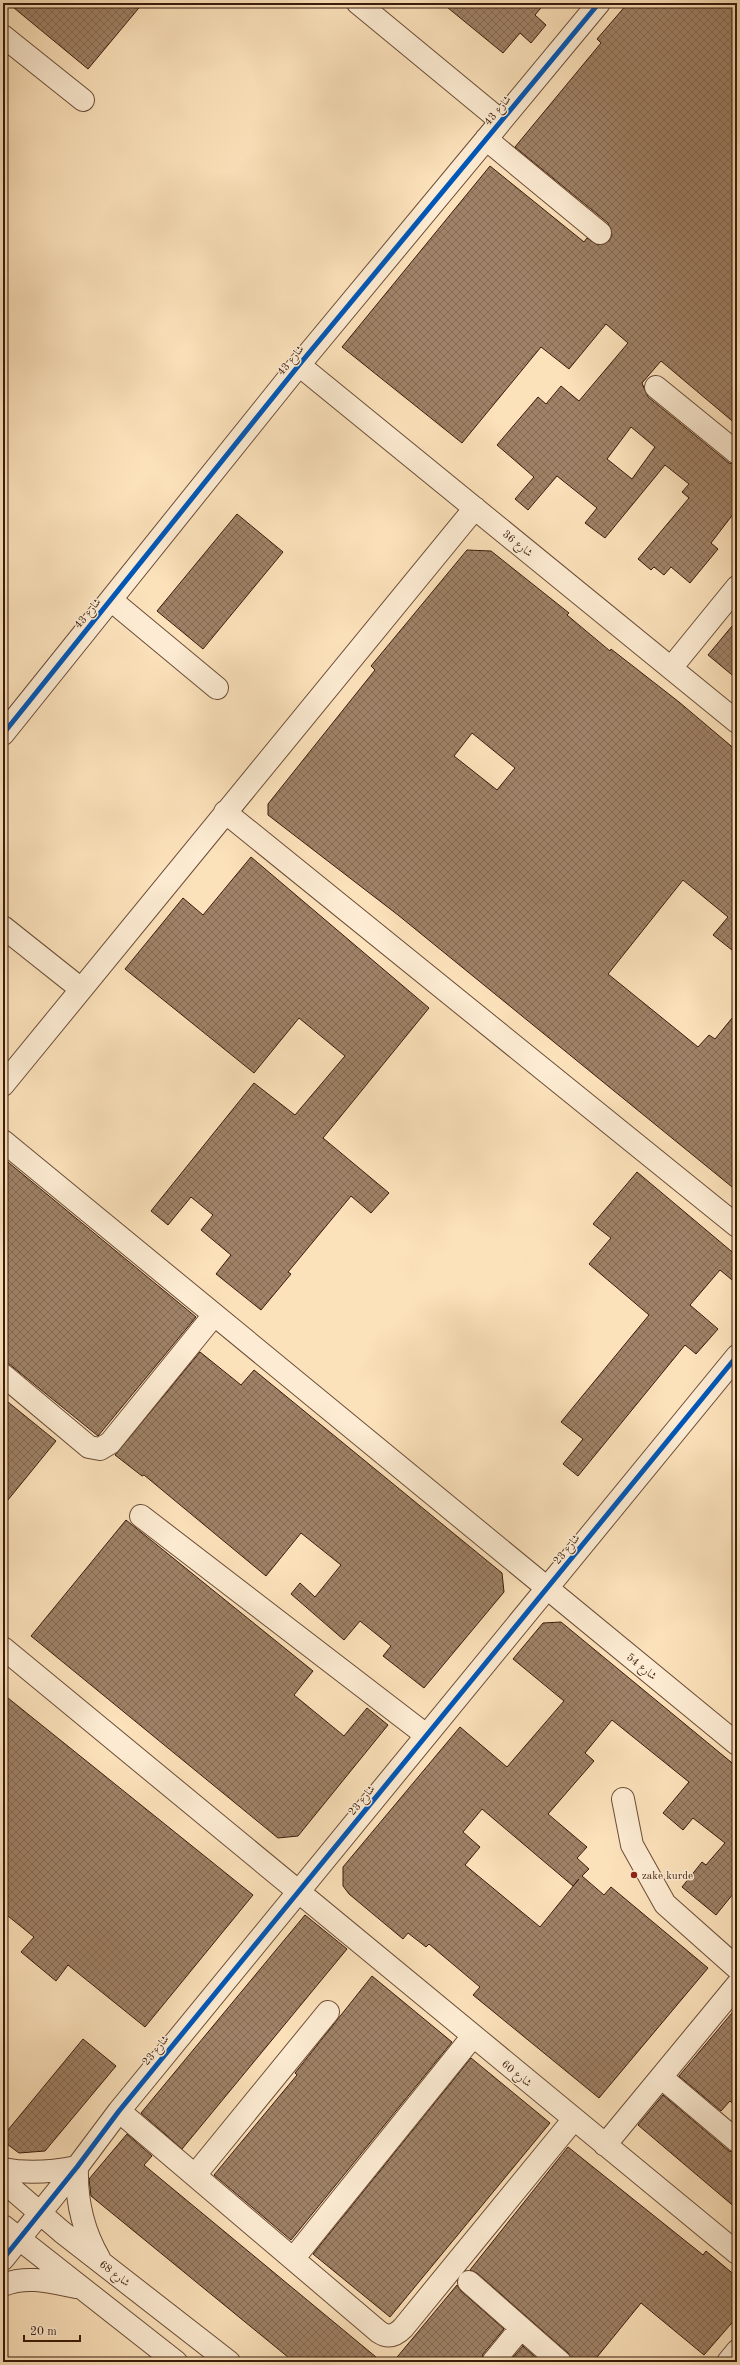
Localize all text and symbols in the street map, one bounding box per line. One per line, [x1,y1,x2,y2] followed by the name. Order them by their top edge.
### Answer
[483,94,516,130] street label: شارع 43
[276,344,309,380] street label: شارع 43
[498,529,534,562] street label: شارع 36
[73,597,106,633] street label: شارع 43
[552,1533,585,1569] street label: شارع 23
[622,1652,658,1685] street label: شارع 54
[347,1784,380,1820] street label: شارع 23
[629,1870,639,1880] marker: zake kurde
[642,1871,693,1882] place label: zake kurde
[141,2034,174,2070] street label: شارع 23
[497,2059,533,2092] street label: شارع 60
[95,2259,131,2292] street label: شارع 68
[24,2317,80,2343] scale bar
[30,2326,57,2338] text: 20 m

